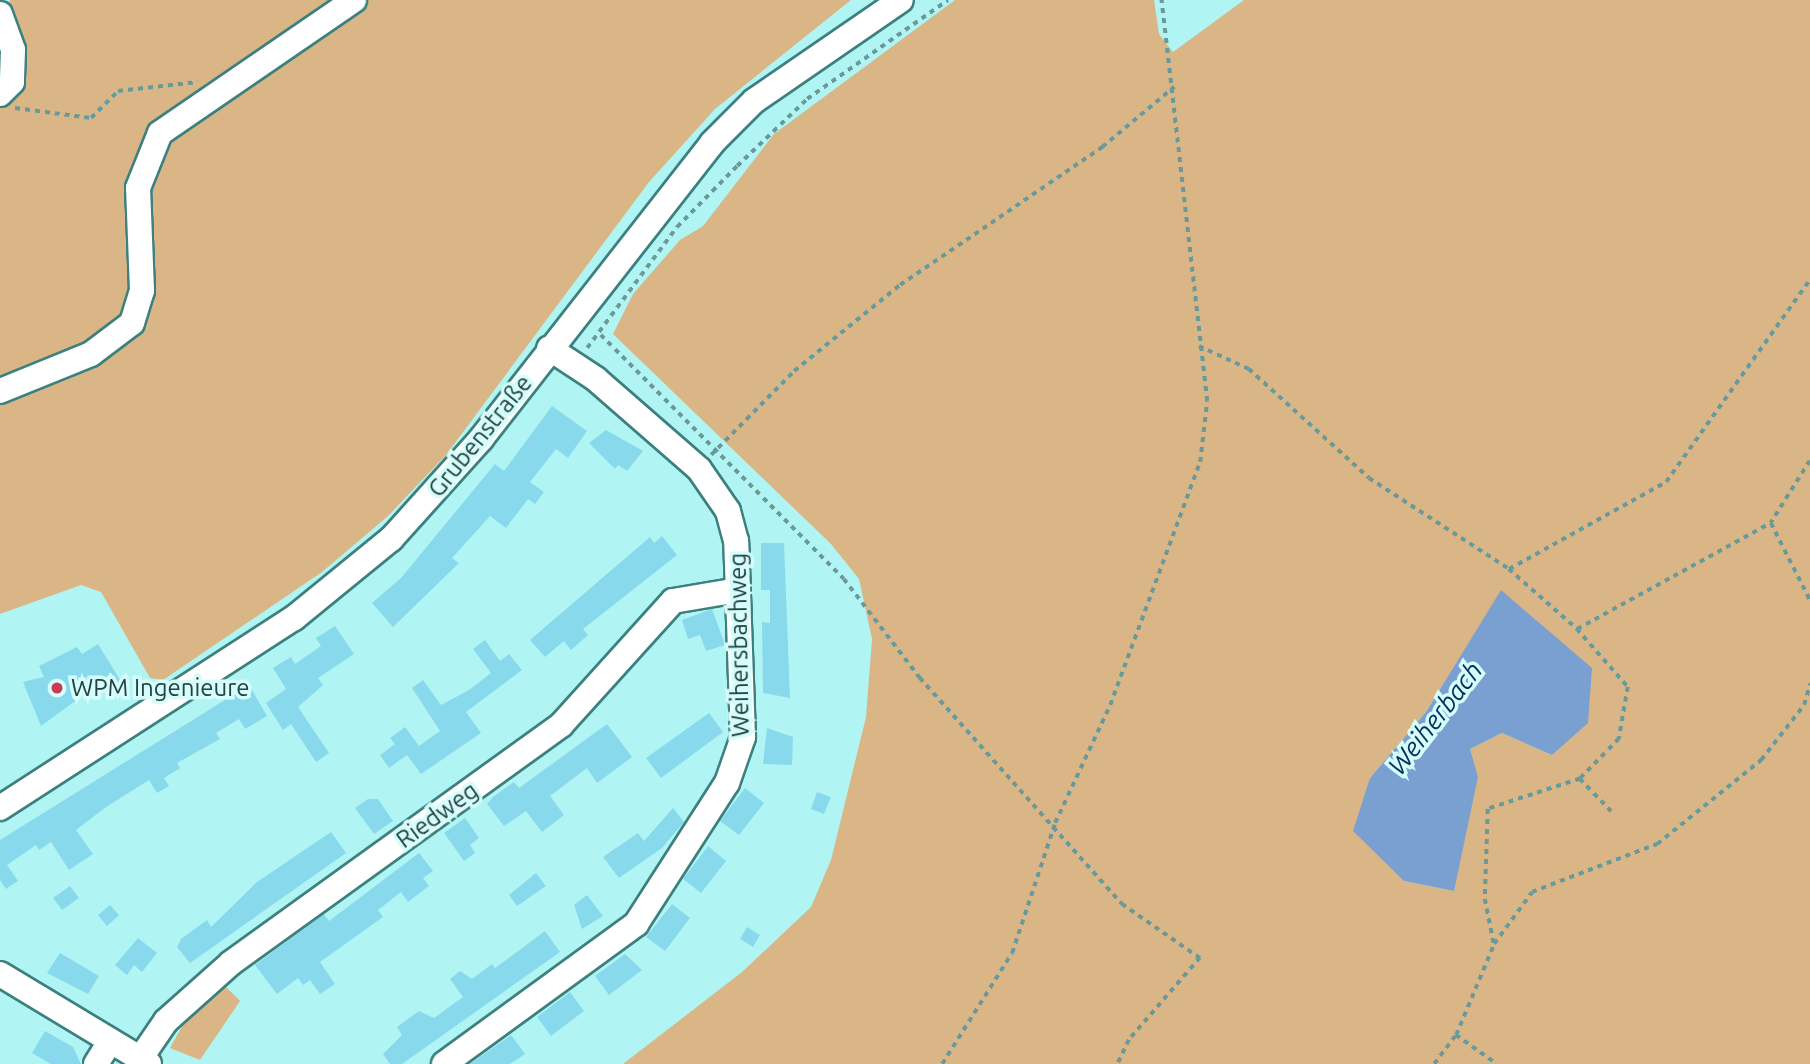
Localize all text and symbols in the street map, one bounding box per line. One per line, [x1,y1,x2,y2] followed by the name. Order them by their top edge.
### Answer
[422,369,538,503] street label: Grubenstraße
[723,553,755,737] street label: Weihersbachweg
[1381,655,1489,781] water label: Weiherbach
[71,674,250,702] place label: WPM Ingenieure
[49,680,65,696] marker: WPM Ingenieure
[391,776,483,854] street label: Riedweg

